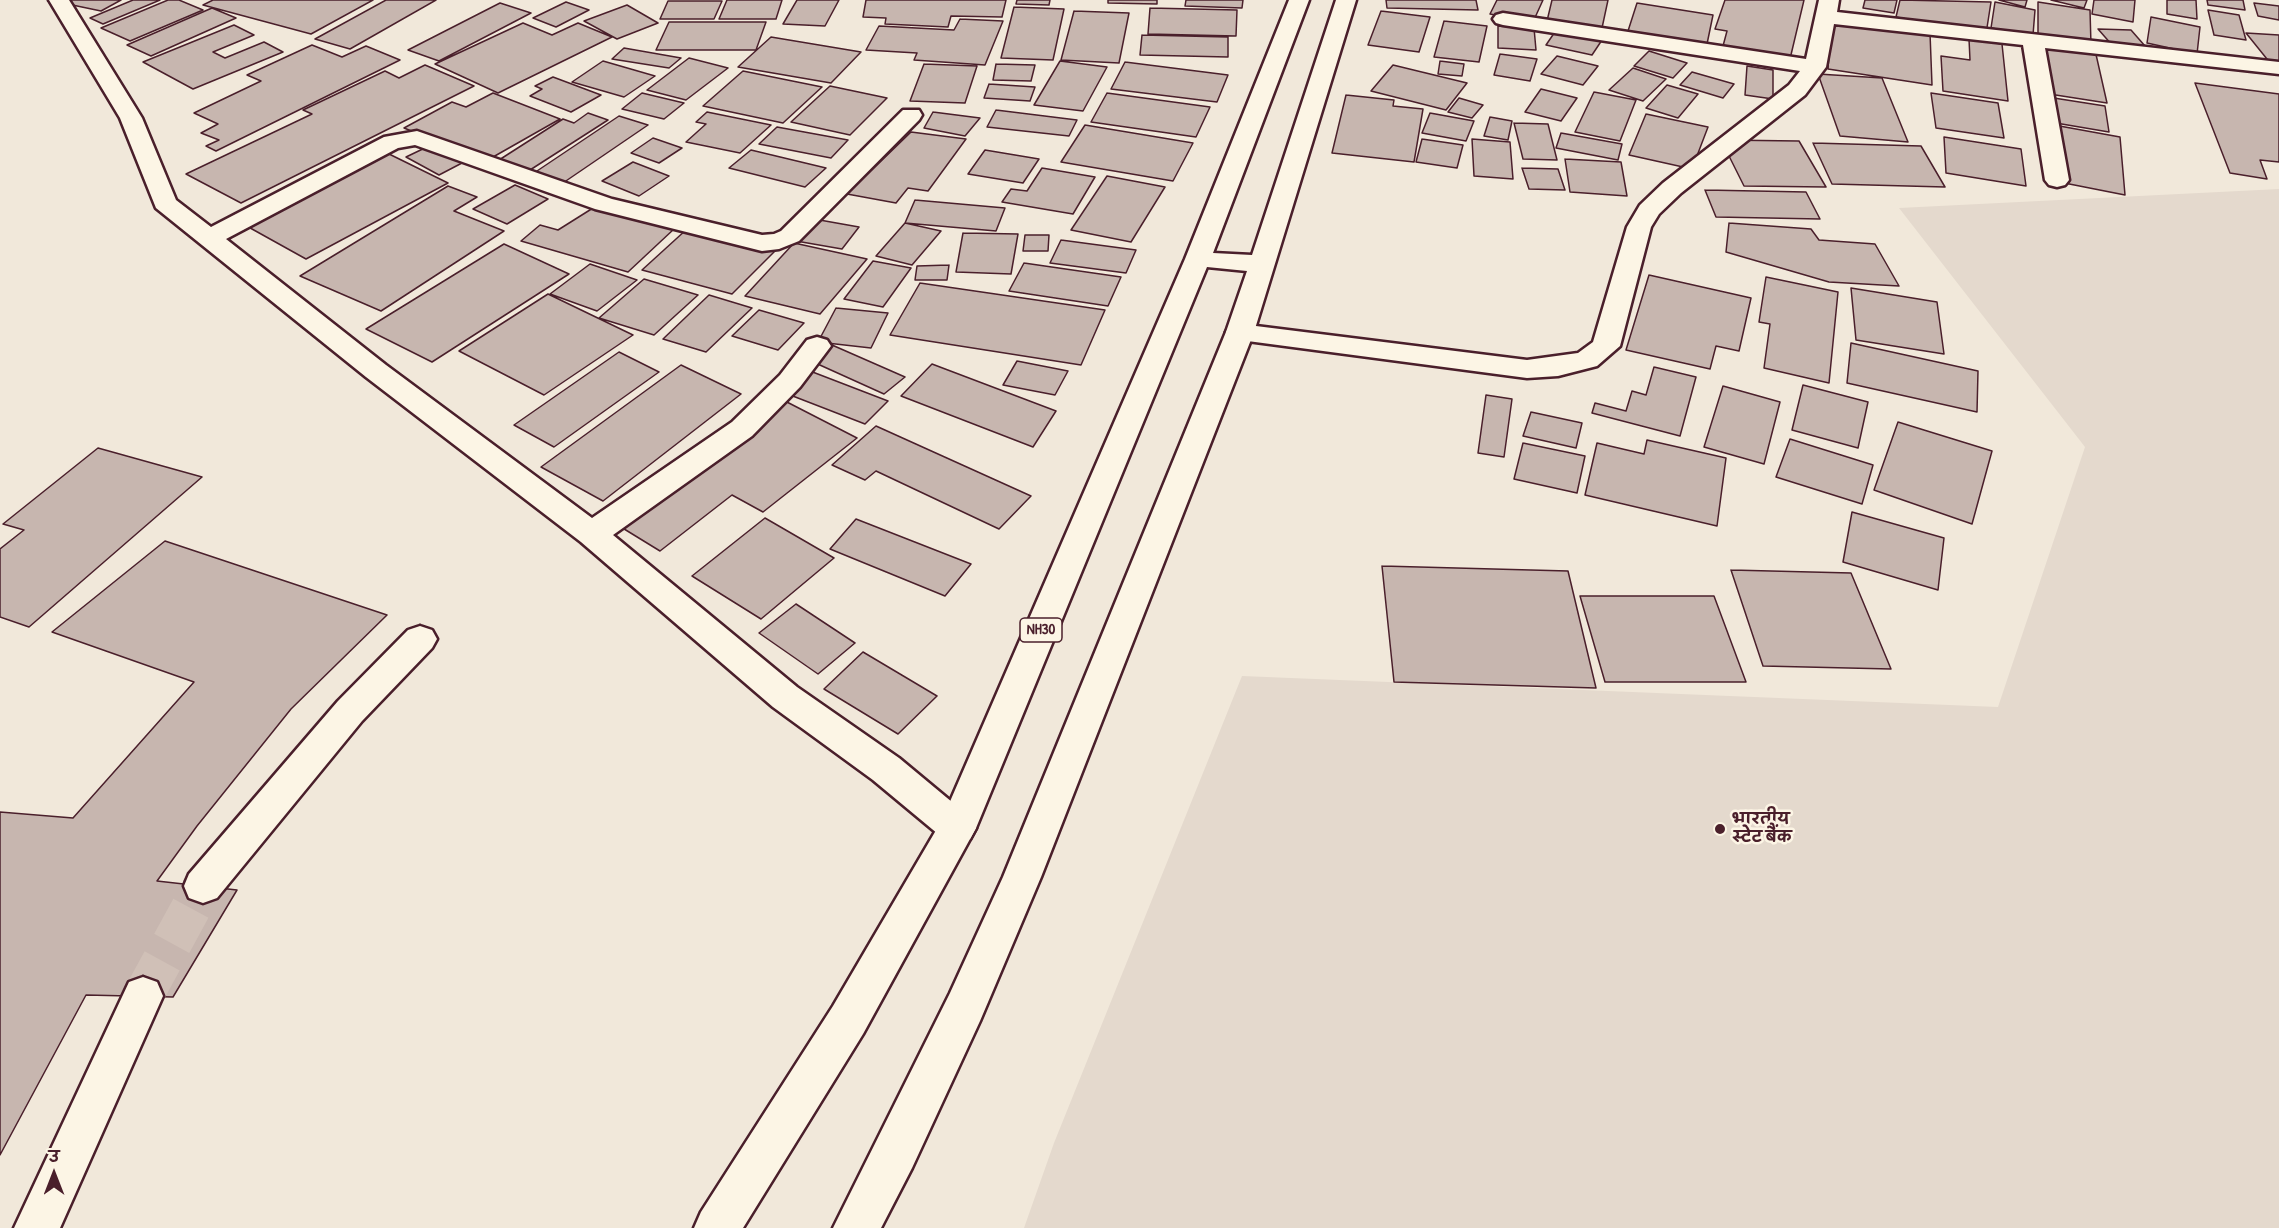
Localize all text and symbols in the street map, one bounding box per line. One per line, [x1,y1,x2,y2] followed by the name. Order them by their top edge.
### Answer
[1020,618,1062,642] road number: NH30
[1732,810,1792,848] place label: भारतीय स्टेट बैंक
[1713,822,1727,836] marker: भारतीय स्टेट बैंक
[24,1144,84,1204] north arrow
[49,1145,59,1167] text: उ

